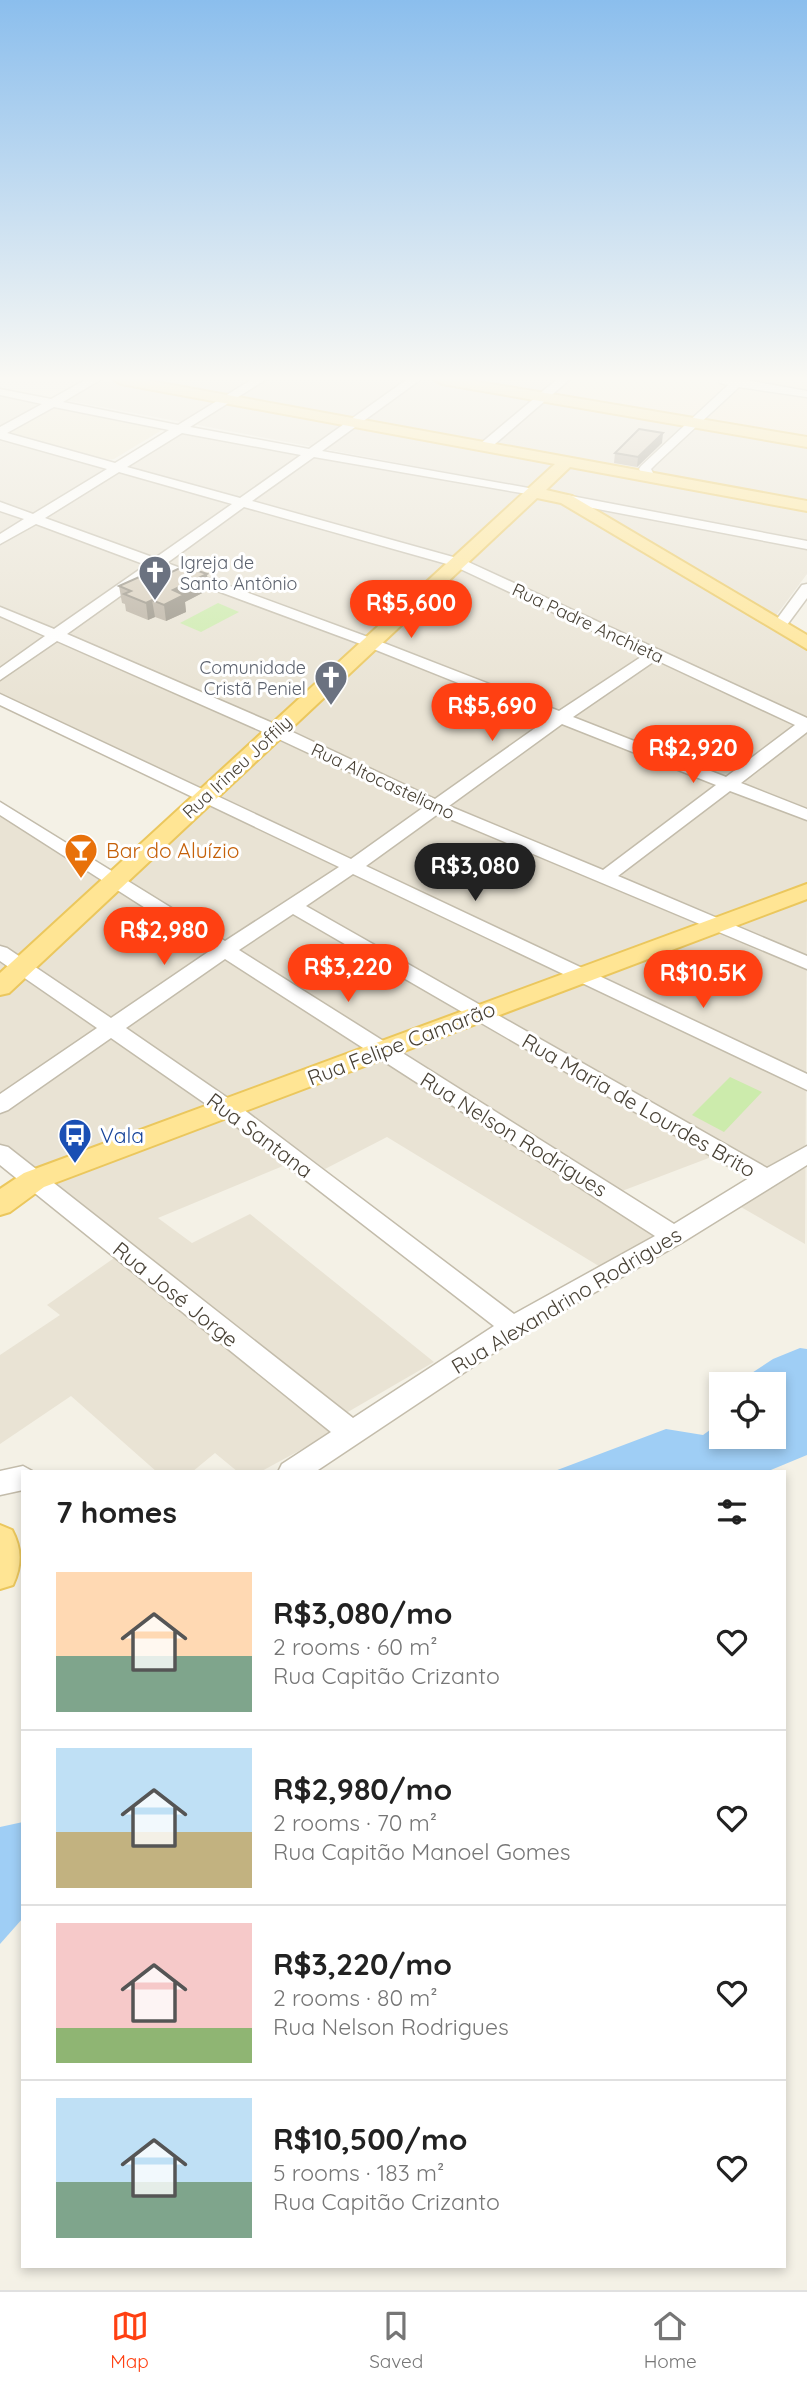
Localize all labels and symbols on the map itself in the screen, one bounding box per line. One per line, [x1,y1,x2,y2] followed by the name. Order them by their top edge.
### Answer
[180,551,297,595] place label: Igreja de Santo Antônio
[136,553,174,602] church icon: Igreja de Santo Antônio
[509,578,667,668] street label: Rua Padre Anchieta
[346,580,476,640] pin: R$5,600
[200,656,306,700] place label: Comunidade Cristã Peniel
[312,658,350,707] church icon: Comunidade Cristã Peniel
[427,684,557,743] pin: R$5,690
[178,711,296,823] street label: Rua Irineu Joffily
[628,726,758,785] pin: R$2,920
[308,738,458,824] street label: Rua Altocasteliano
[62,831,100,880] bar icon: Bar do Aluízio
[106,837,239,863] place label: Bar do Aluízio
[410,844,540,903] pin: R$3,080
[99,908,229,967] pin: R$2,980
[283,944,413,1004] pin: R$3,220
[638,950,768,1010] pin: R$10.5K
[303,995,499,1091] street label: Rua Felipe Camarão
[518,1027,760,1183] street label: Rua Maria de Lourdes Brito
[416,1066,612,1202] street label: Rua Nelson Rodrigues
[202,1087,318,1183] street label: Rua Santana
[56,1116,94,1165] bus stop icon: Vala
[100,1122,144,1148] place label: Vala
[446,1221,686,1379] street label: Rua Alexandrino Rodrigues
[108,1236,244,1352] street label: Rua José Jorge

